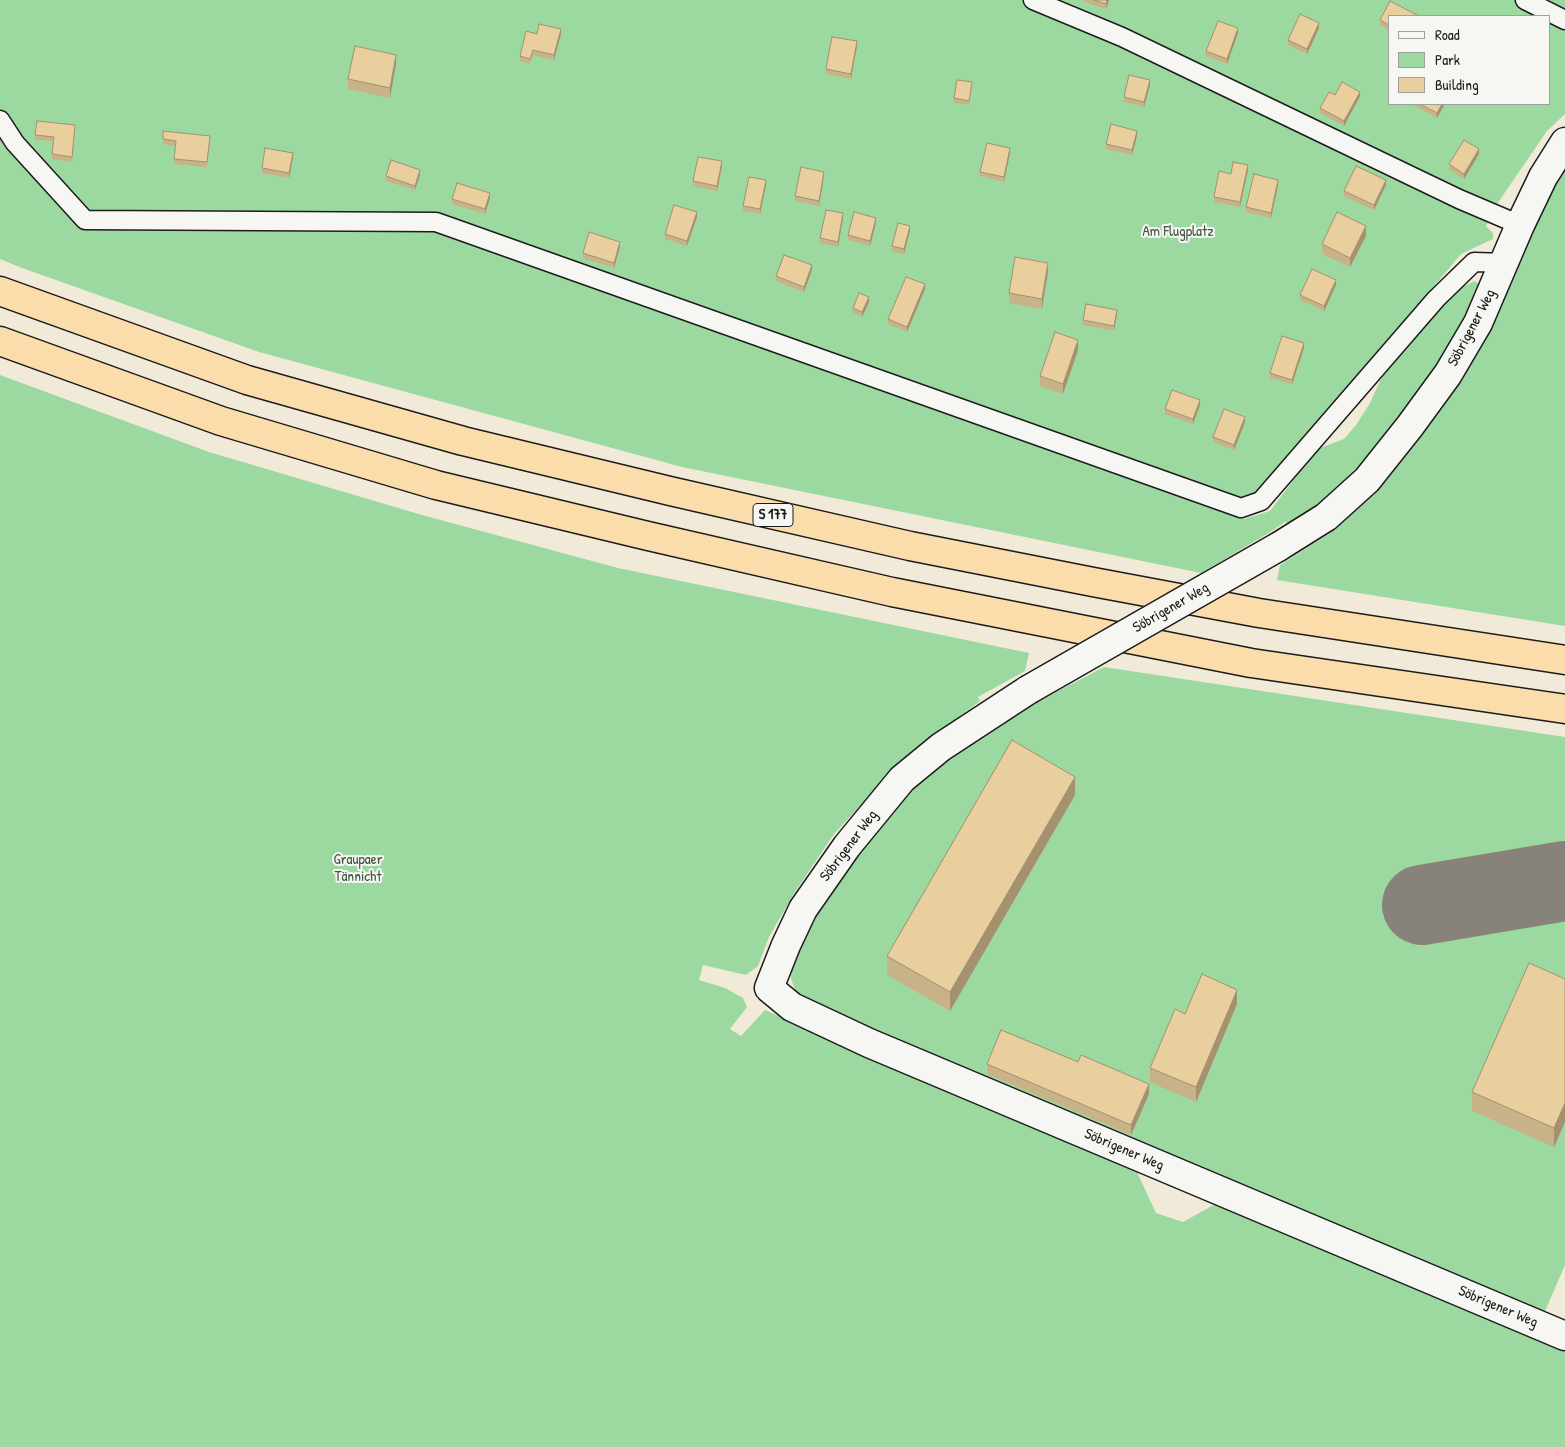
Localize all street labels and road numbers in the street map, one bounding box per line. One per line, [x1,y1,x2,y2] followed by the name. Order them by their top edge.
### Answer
[1444,286,1500,370] street label: Söbrigener Weg
[753,504,793,526] road number: S 177
[1130,579,1212,637] street label: Söbrigener Weg
[816,807,882,885] street label: Söbrigener Weg
[1081,1125,1167,1175] street label: Söbrigener Weg
[1455,1282,1541,1332] street label: Söbrigener Weg

